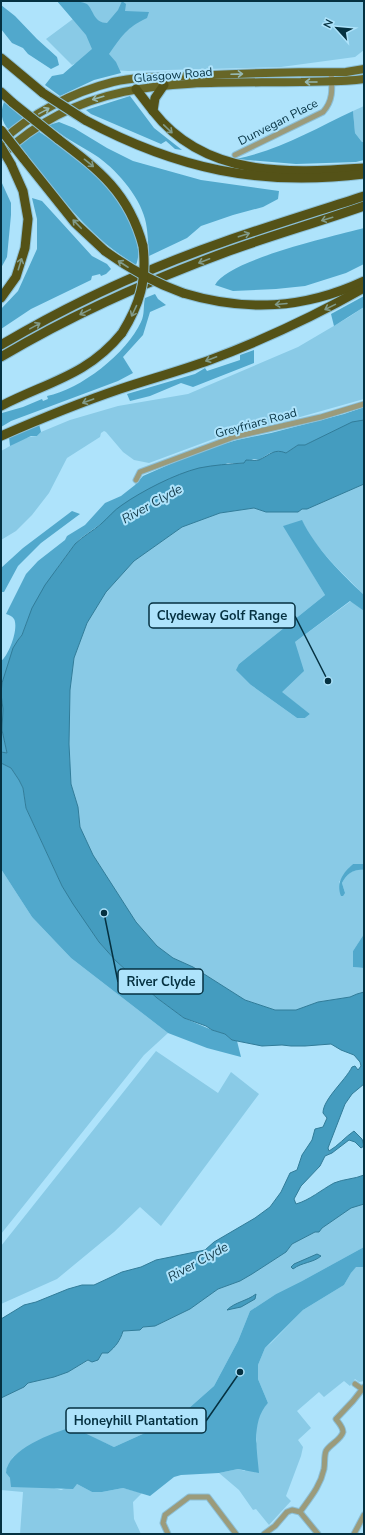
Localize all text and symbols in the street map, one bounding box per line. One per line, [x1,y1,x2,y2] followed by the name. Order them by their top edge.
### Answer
[317,8,357,48] north arrow
[320,17,337,31] text: N
[133,64,213,86] street label: Glasgow Road
[230,70,243,77] one-way arrow
[305,78,318,86] one-way arrow
[92,95,105,102] one-way arrow
[235,95,321,149] street label: Dunvegan Place
[38,106,50,114] one-way arrow
[163,124,173,134] one-way arrow
[83,158,94,167] one-way arrow
[321,216,334,223] one-way arrow
[72,219,81,229] one-way arrow
[237,231,250,238] one-way arrow
[198,257,210,265] one-way arrow
[17,258,24,271] one-way arrow
[118,259,129,268] one-way arrow
[275,301,288,308] one-way arrow
[324,304,336,311] one-way arrow
[130,305,137,317] one-way arrow
[79,309,91,317] one-way arrow
[29,321,41,329] one-way arrow
[205,356,217,364] one-way arrow
[81,398,94,405] one-way arrow
[213,404,299,442] street label: Greyfriars Road
[118,480,186,528] water label: River Clyde
[149,603,295,628] callout: Clydeway Golf Range
[157,607,287,625] text: Clydeway Golf Range
[118,969,203,994] callout: River Clyde
[127,973,195,991] text: River Clyde
[164,1238,232,1286] water label: River Clyde
[66,1408,206,1433] callout: Honeyhill Plantation
[74,1412,198,1430] text: Honeyhill Plantation

